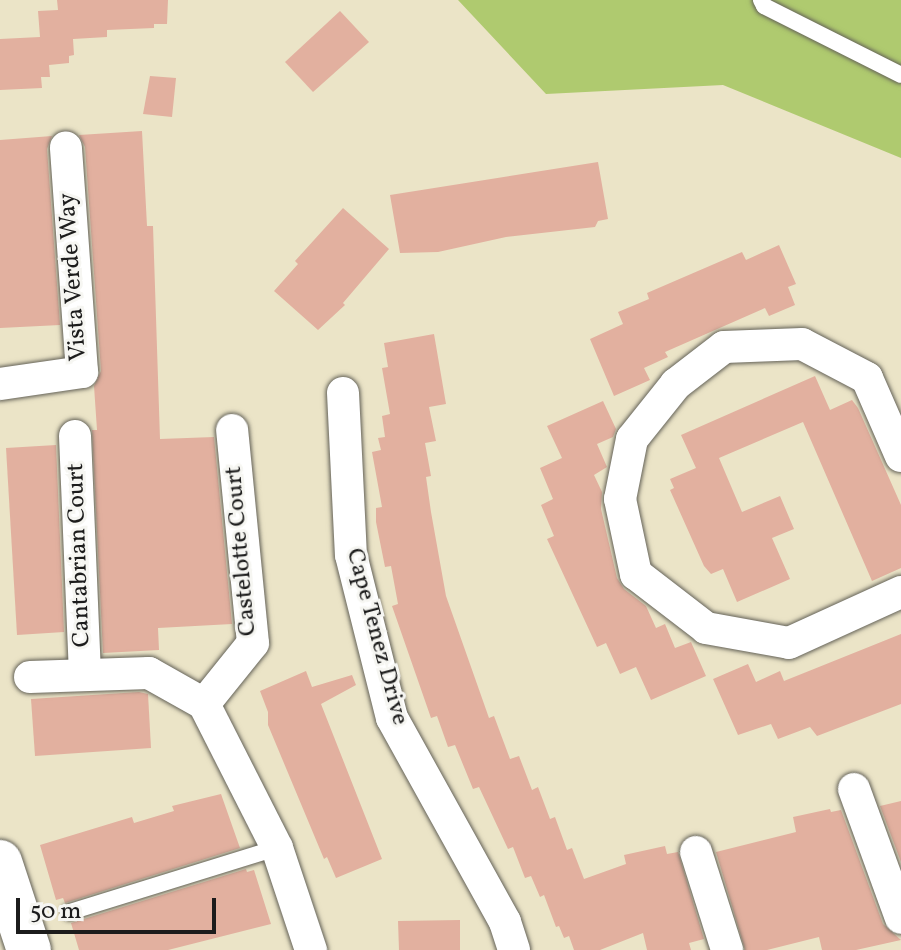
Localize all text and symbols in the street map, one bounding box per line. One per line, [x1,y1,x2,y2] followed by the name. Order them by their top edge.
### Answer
[54,191,94,363] street label: Vista Verde Way
[62,462,98,648] street label: Cantabrian Court
[220,465,264,637] street label: Castelotte Court
[338,545,414,729] street label: Cape Tenez Drive
[20,882,220,932] scale bar
[30,895,82,929] text: 50 m

